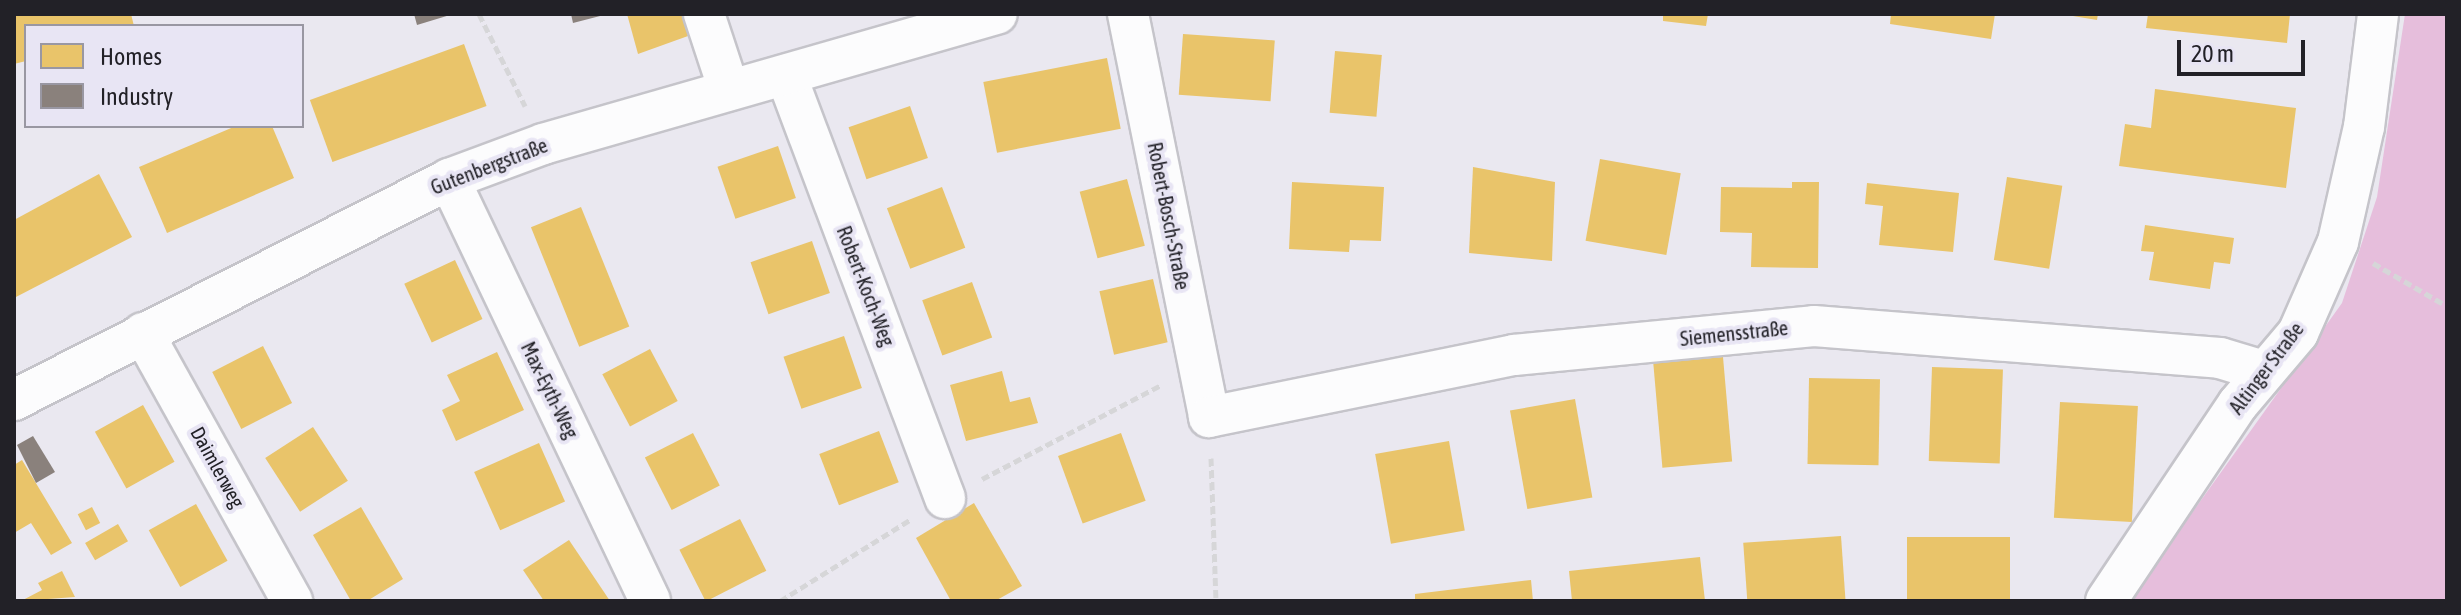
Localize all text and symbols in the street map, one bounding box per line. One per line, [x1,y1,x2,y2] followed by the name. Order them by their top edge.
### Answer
[24,24,304,128] legend
[2181,24,2309,74] scale bar
[2191,40,2234,67] text: 20 m
[100,43,162,70] text: Homes
[100,83,173,110] text: Industry
[427,133,551,199] street label: Gutenbergstraße
[1143,140,1195,292] street label: Robert-Bosch-Straße
[832,222,900,350] street label: Robert-Koch-Weg
[1679,315,1789,351] street label: Siemensstraße
[2224,317,2308,419] street label: Altinger Straße
[516,338,584,442] street label: Max-Eyth-Weg
[186,422,250,512] street label: Daimlerweg

